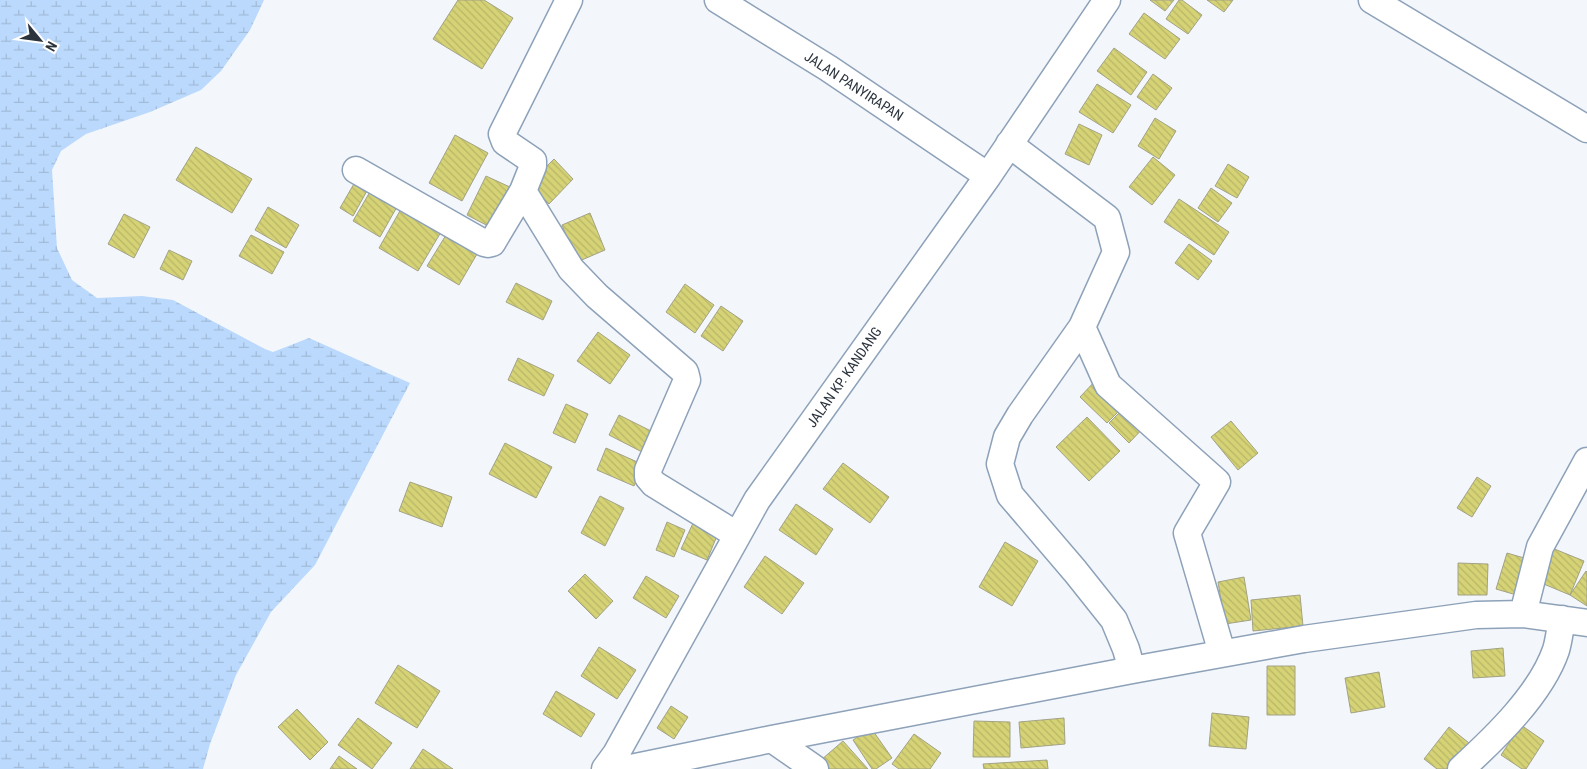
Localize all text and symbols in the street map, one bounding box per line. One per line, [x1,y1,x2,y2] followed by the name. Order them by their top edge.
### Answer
[15,15,65,65] north arrow
[42,39,60,54] text: N
[802,48,906,124] street label: JALAN PANYIRAPAN
[803,324,885,430] street label: JALAN KP. KANDANG

